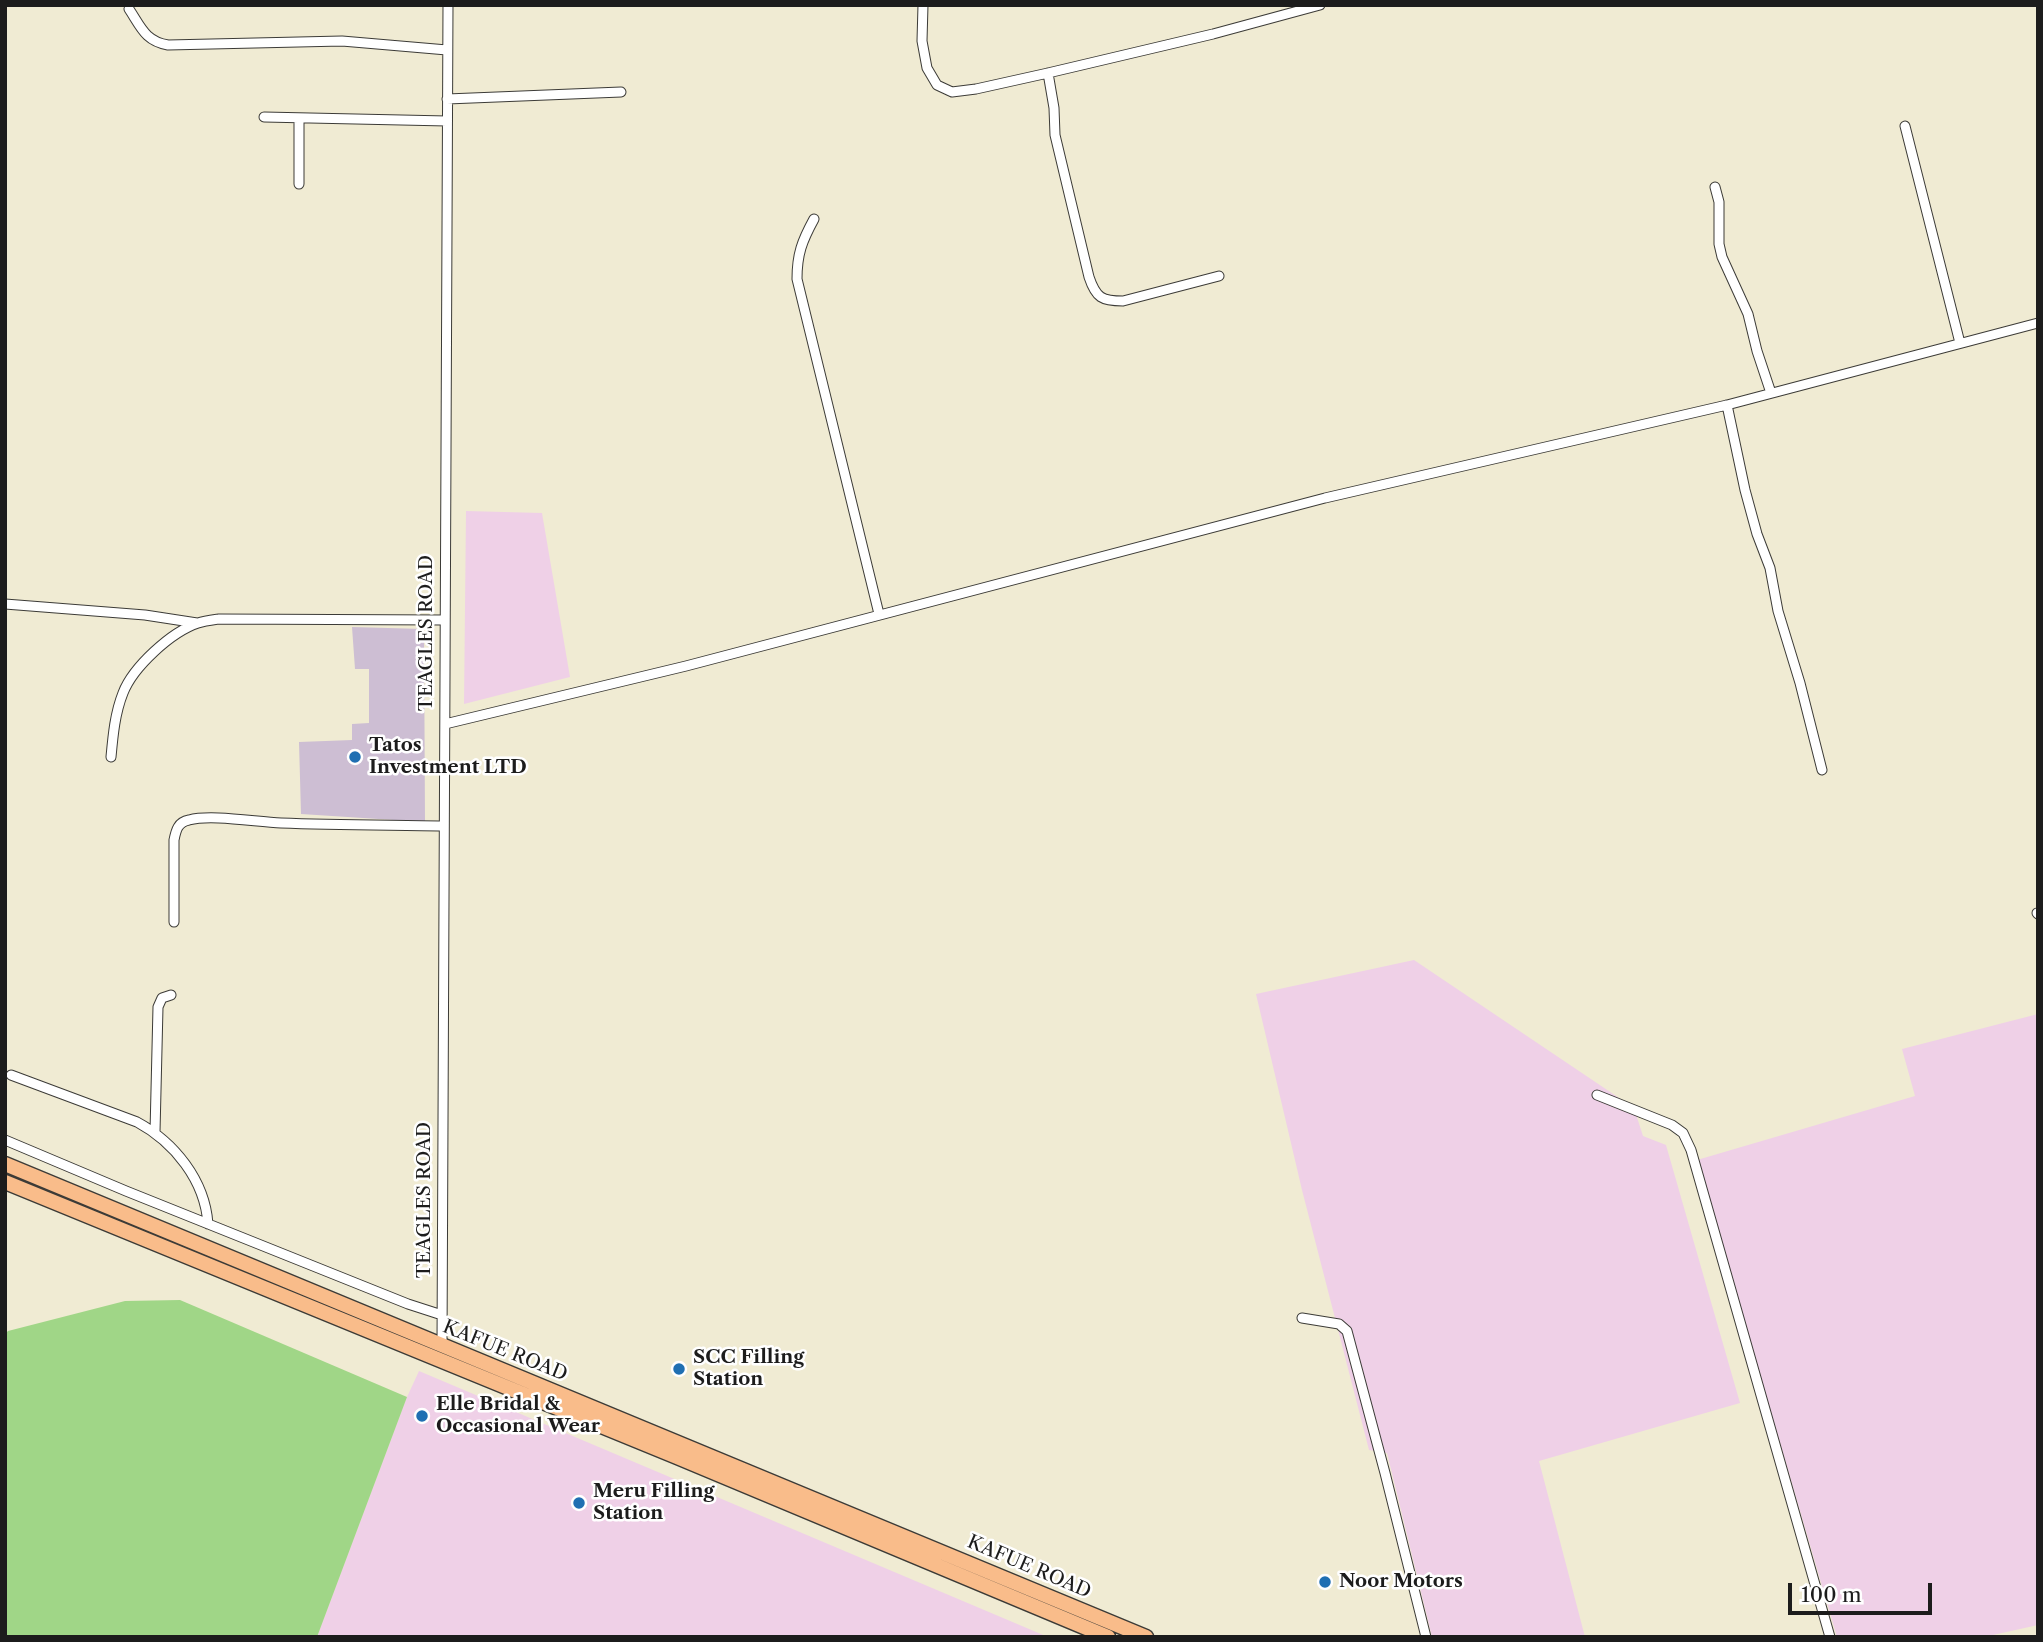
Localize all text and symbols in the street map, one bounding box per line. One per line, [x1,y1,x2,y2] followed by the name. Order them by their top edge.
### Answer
[416,555,438,711] street label: TEAGLES ROAD
[369,735,527,779] place label: Tatos Investment LTD
[347,749,363,765] marker: Tatos Investment LTD
[414,1122,436,1278] street label: TEAGLES ROAD
[439,1316,571,1386] street label: KAFUE ROAD
[693,1347,804,1391] place label: SCC Filling Station
[671,1361,687,1377] marker: SCC Filling Station
[436,1394,600,1438] place label: Elle Bridal & Occasional Wear
[414,1408,430,1424] marker: Elle Bridal & Occasional Wear
[593,1481,715,1525] place label: Meru Filling Station
[571,1495,587,1511] marker: Meru Filling Station
[964,1531,1094,1603] street label: KAFUE ROAD
[1791,1568,1934,1612] scale bar
[1339,1571,1463,1593] place label: Noor Motors
[1317,1574,1333,1590] marker: Noor Motors
[1801,1582,1862,1607] text: 100 m

